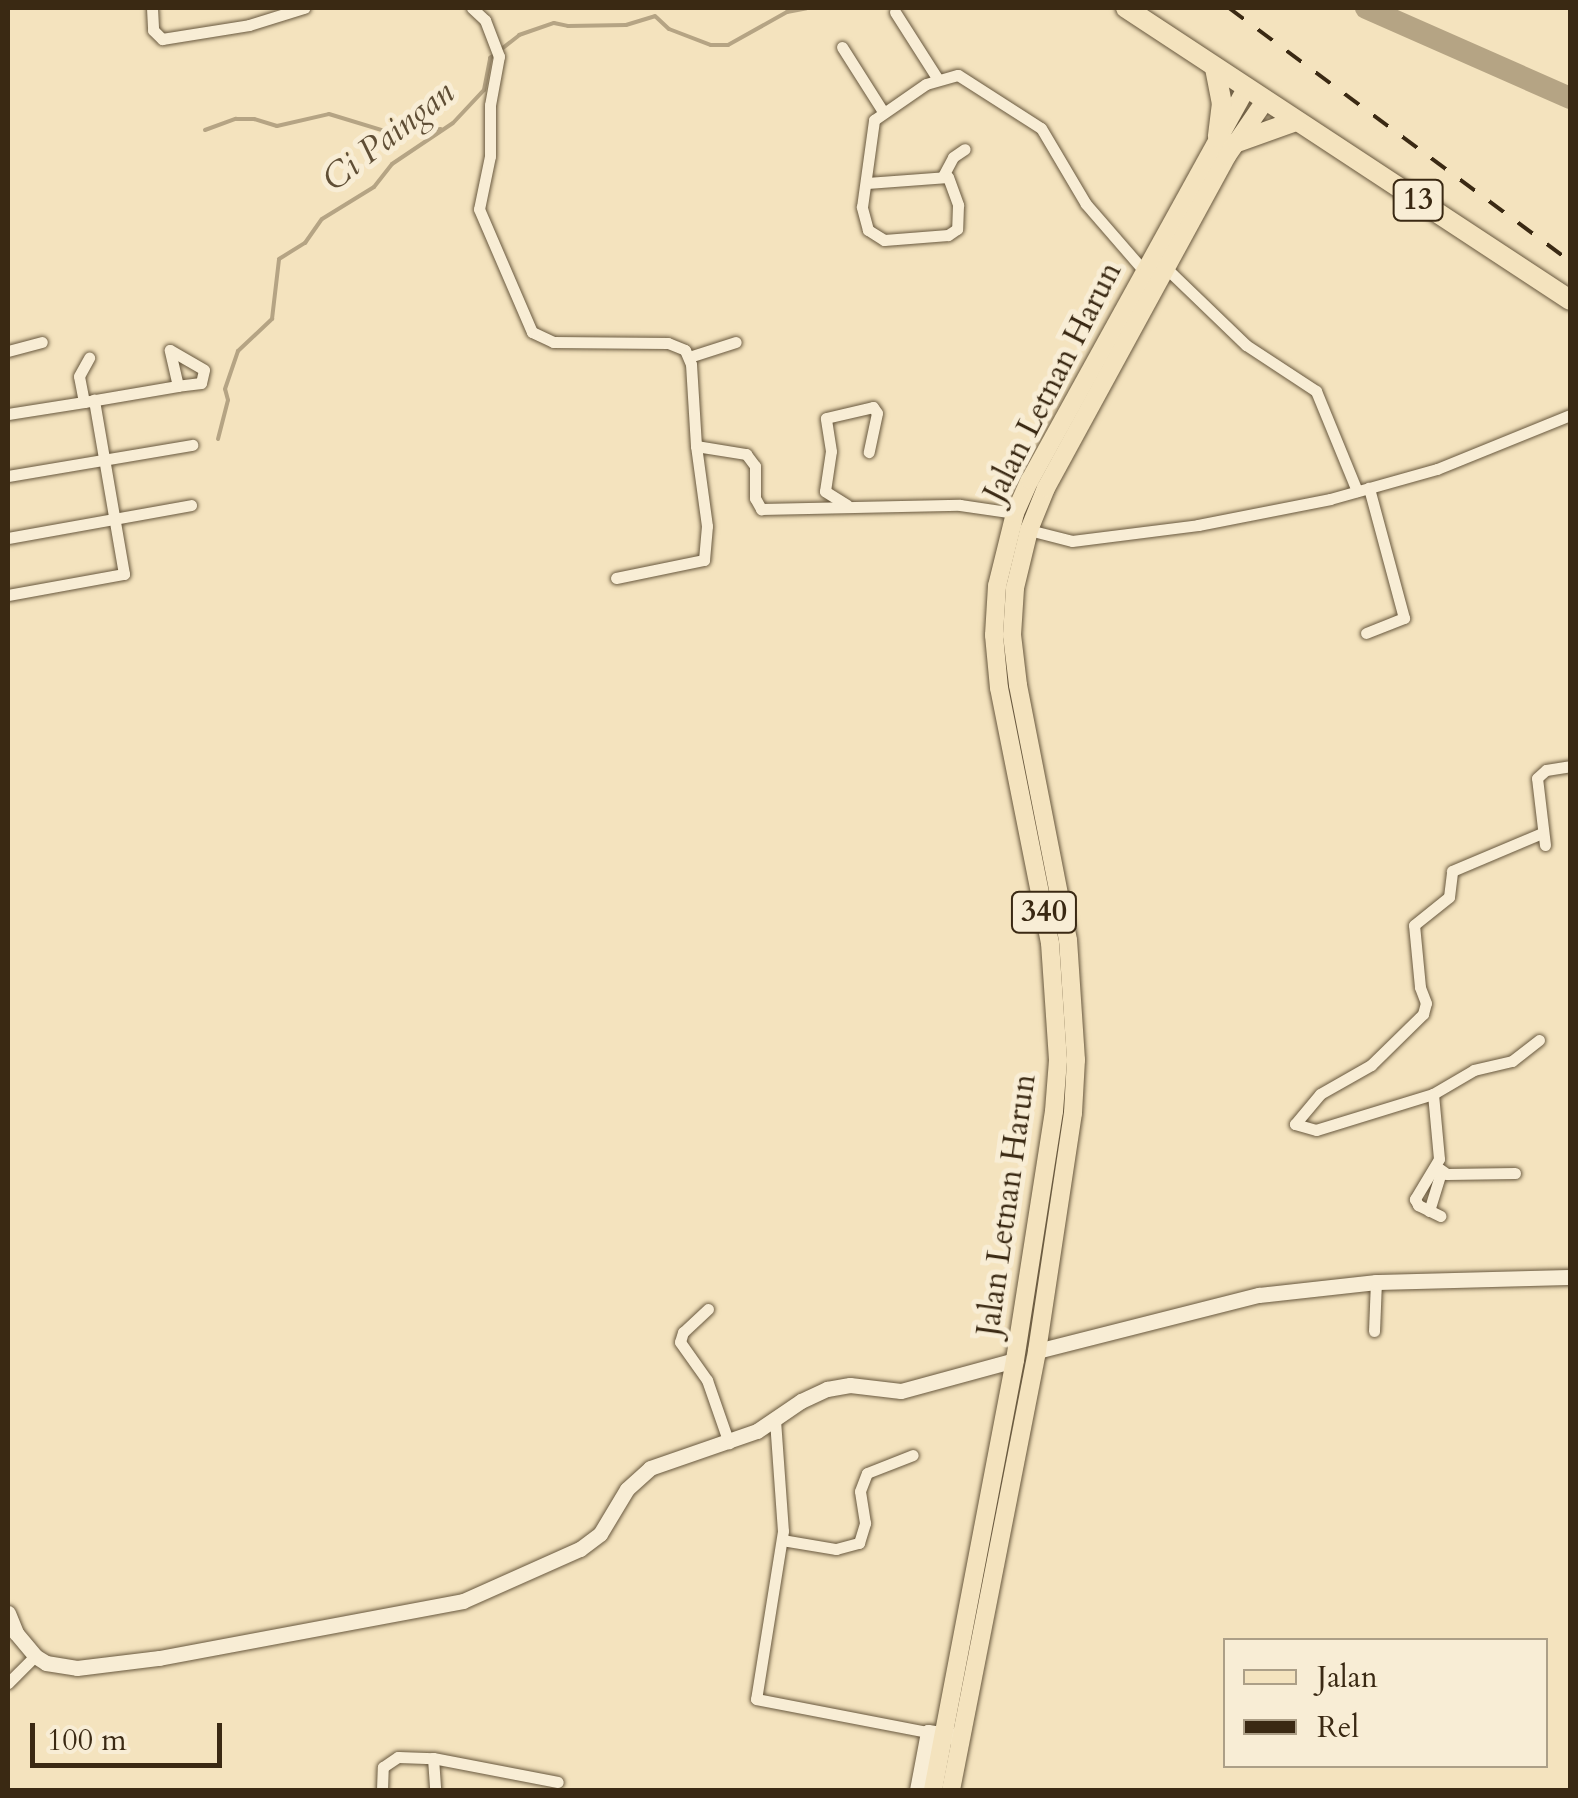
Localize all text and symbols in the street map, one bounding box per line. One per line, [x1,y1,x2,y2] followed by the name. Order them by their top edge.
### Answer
[314,72,462,200] water label: Ci Paingan
[1390,175,1446,225] road number: 13
[976,256,1130,508] street label: Jalan Letnan Harun
[1009,887,1079,937] road number: 340
[970,1072,1044,1338] street label: Jalan Letnan Harun
[1223,1638,1548,1768] legend
[1317,1657,1378,1698] text: Jalan
[35,1703,228,1765] scale bar
[1317,1707,1359,1748] text: Rel
[47,1720,127,1761] text: 100 m

